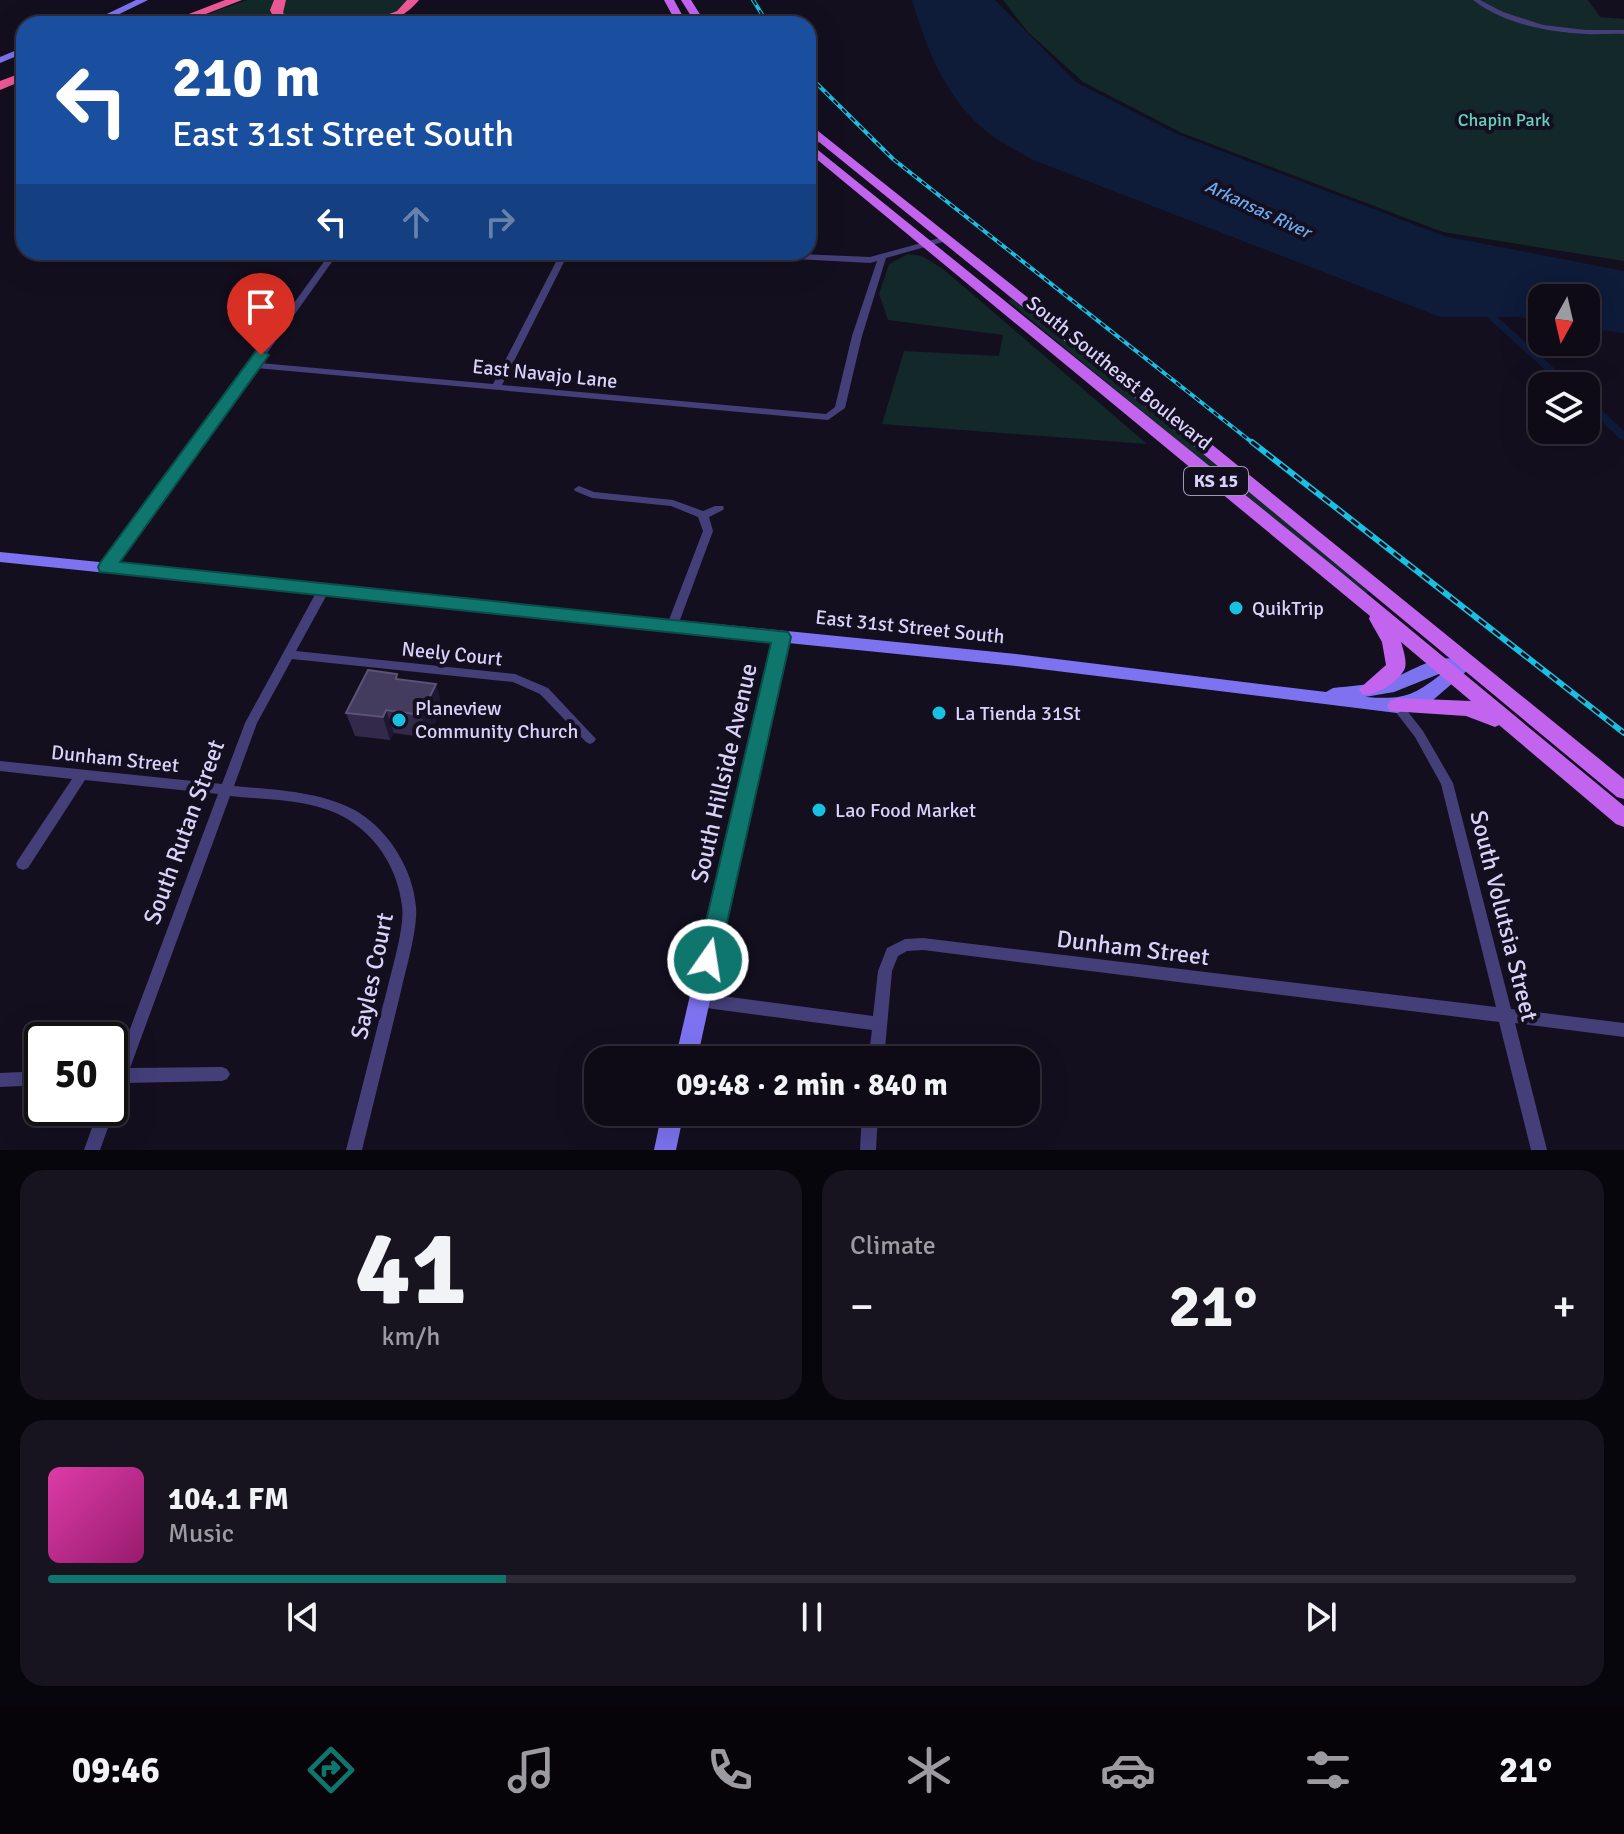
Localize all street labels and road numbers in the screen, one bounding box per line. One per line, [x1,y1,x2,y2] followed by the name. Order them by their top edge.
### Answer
[1021,291,1217,455] street label: South Southeast Boulevard
[471,354,619,394] street label: East Navajo Lane
[1184,467,1248,495] road number: KS 15
[814,605,1006,649] street label: East 31st Street South
[400,636,504,672] street label: Neely Court
[684,660,764,886] street label: South Hillside Avenue
[137,736,231,928] street label: South Rutan Street
[50,740,180,778] street label: Dunham Street
[1463,808,1545,1024] street label: South Volutsia Street
[344,910,400,1042] street label: Sayles Court
[1055,924,1211,972] street label: Dunham Street

